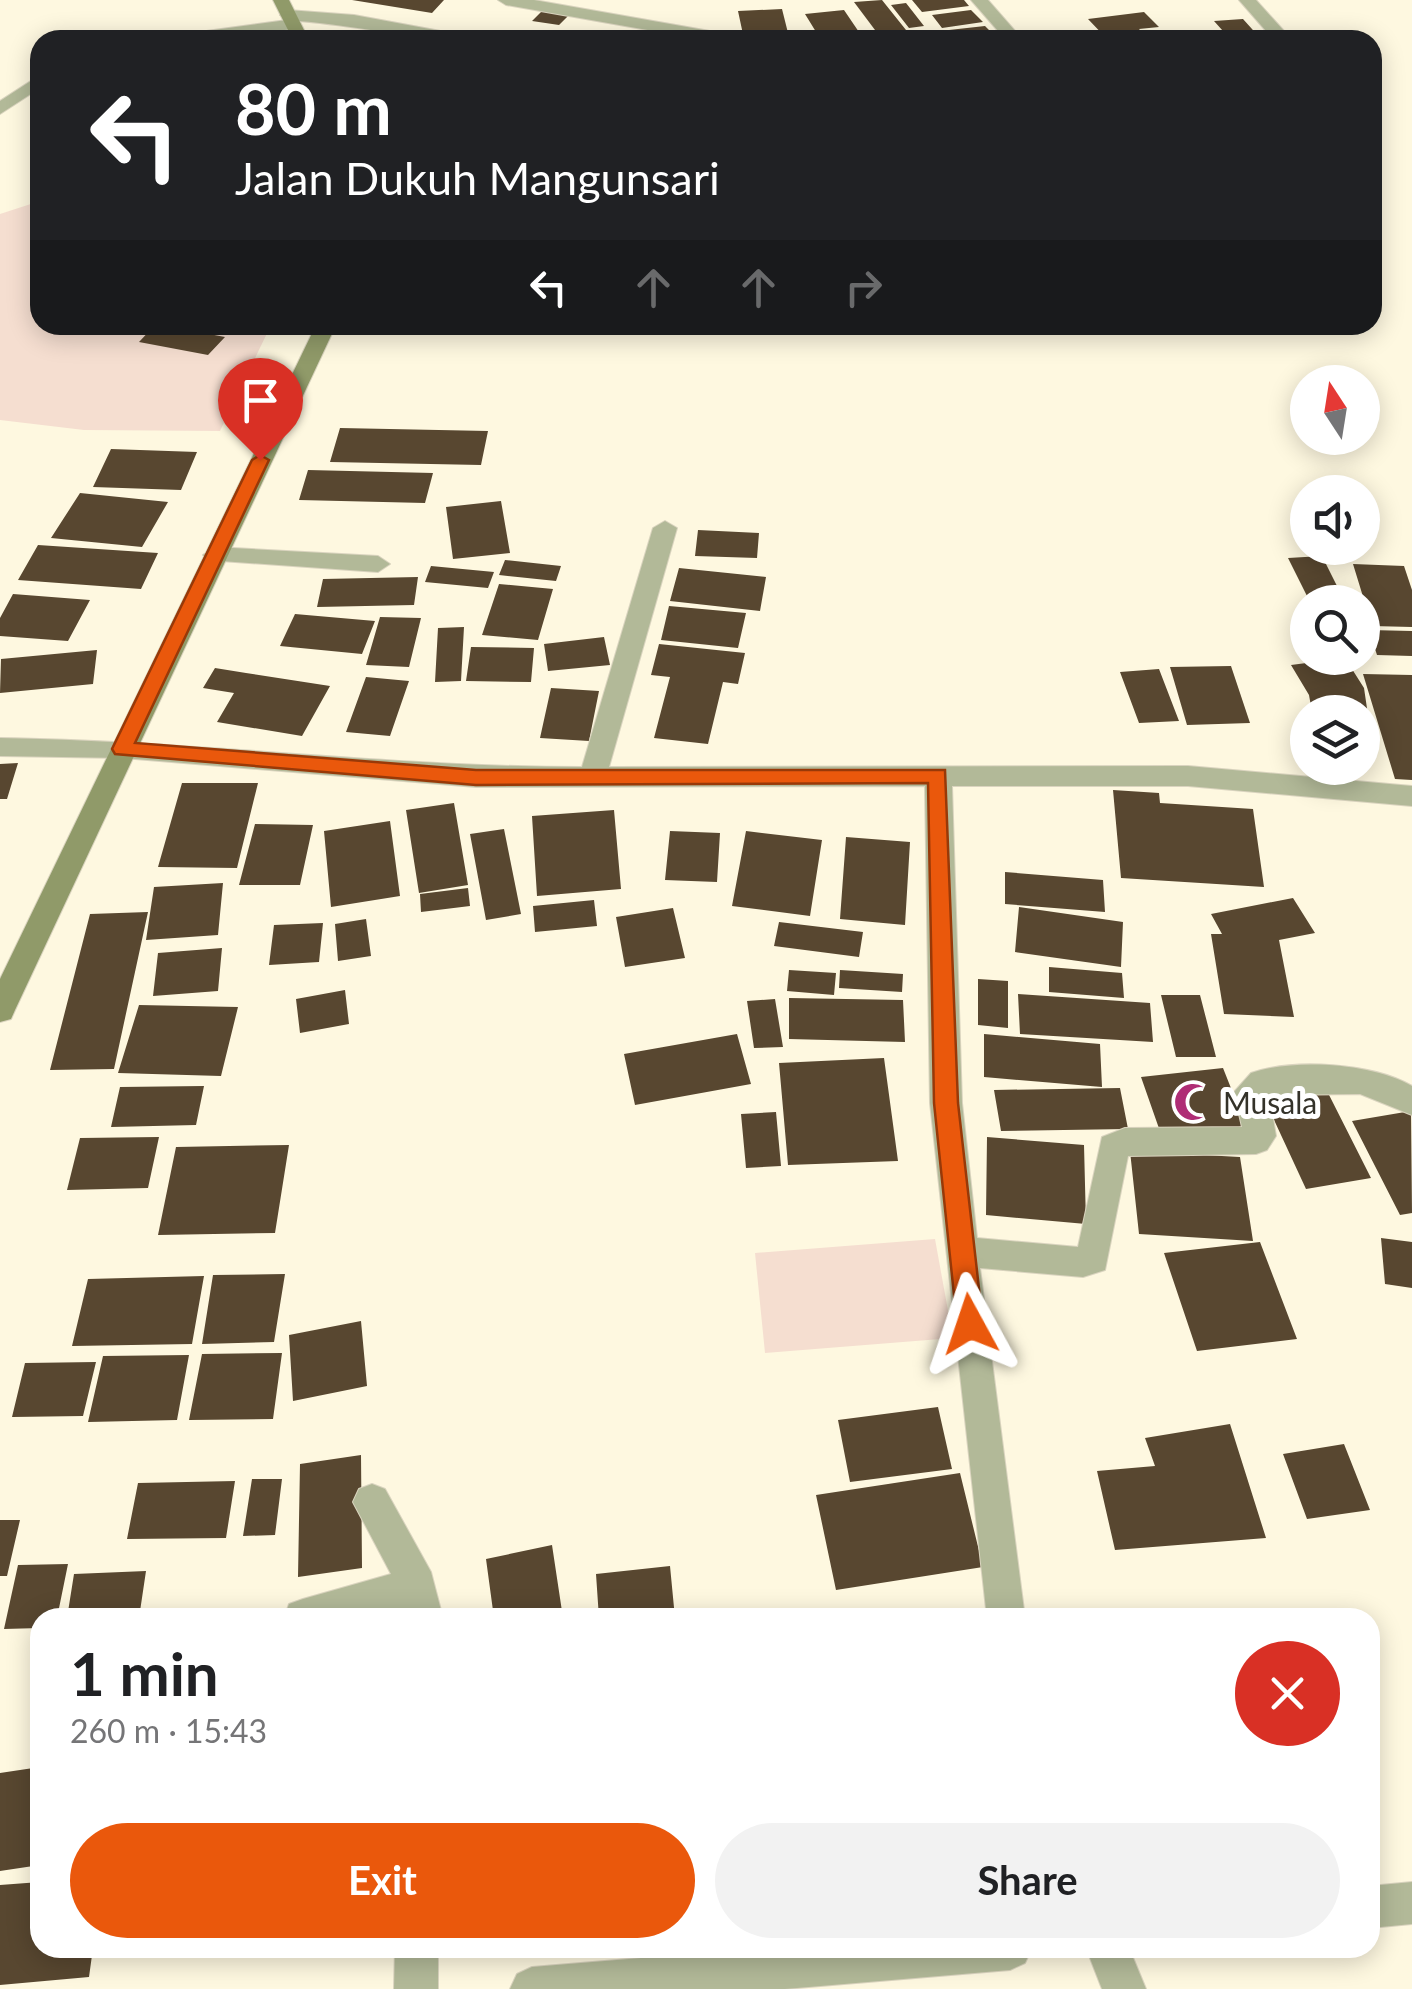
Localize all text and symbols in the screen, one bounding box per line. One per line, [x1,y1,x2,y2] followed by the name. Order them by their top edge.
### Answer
[235,66,392,150] text: 80 m
[70,70,200,200] icon: left
[235,151,720,205] text: Jalan Dukuh Mangunsari
[521,260,576,315] icon: left
[626,260,681,315] icon: ahead
[731,260,786,315] icon: ahead
[836,260,891,315] icon: right
[218,358,303,461] pin
[1290,365,1380,455] north arrow
[1290,365,1380,785] map controls
[233,373,288,428] icon: arrive
[1290,475,1380,565] button: sound
[1290,585,1380,675] button: search
[1290,695,1380,785] button: layers
[1172,1081,1214,1123] mosque icon: Musala
[1223,1084,1317,1120] place label: Musala
[918,1272,1022,1376] position arrow
[70,1637,219,1709] text: 1 min
[1235,1641,1340,1746] button: close
[70,1711,267,1750] text: 260 m · 15:43
[70,1823,695,1938] button: Exit
[715,1823,1340,1938] button: Share

